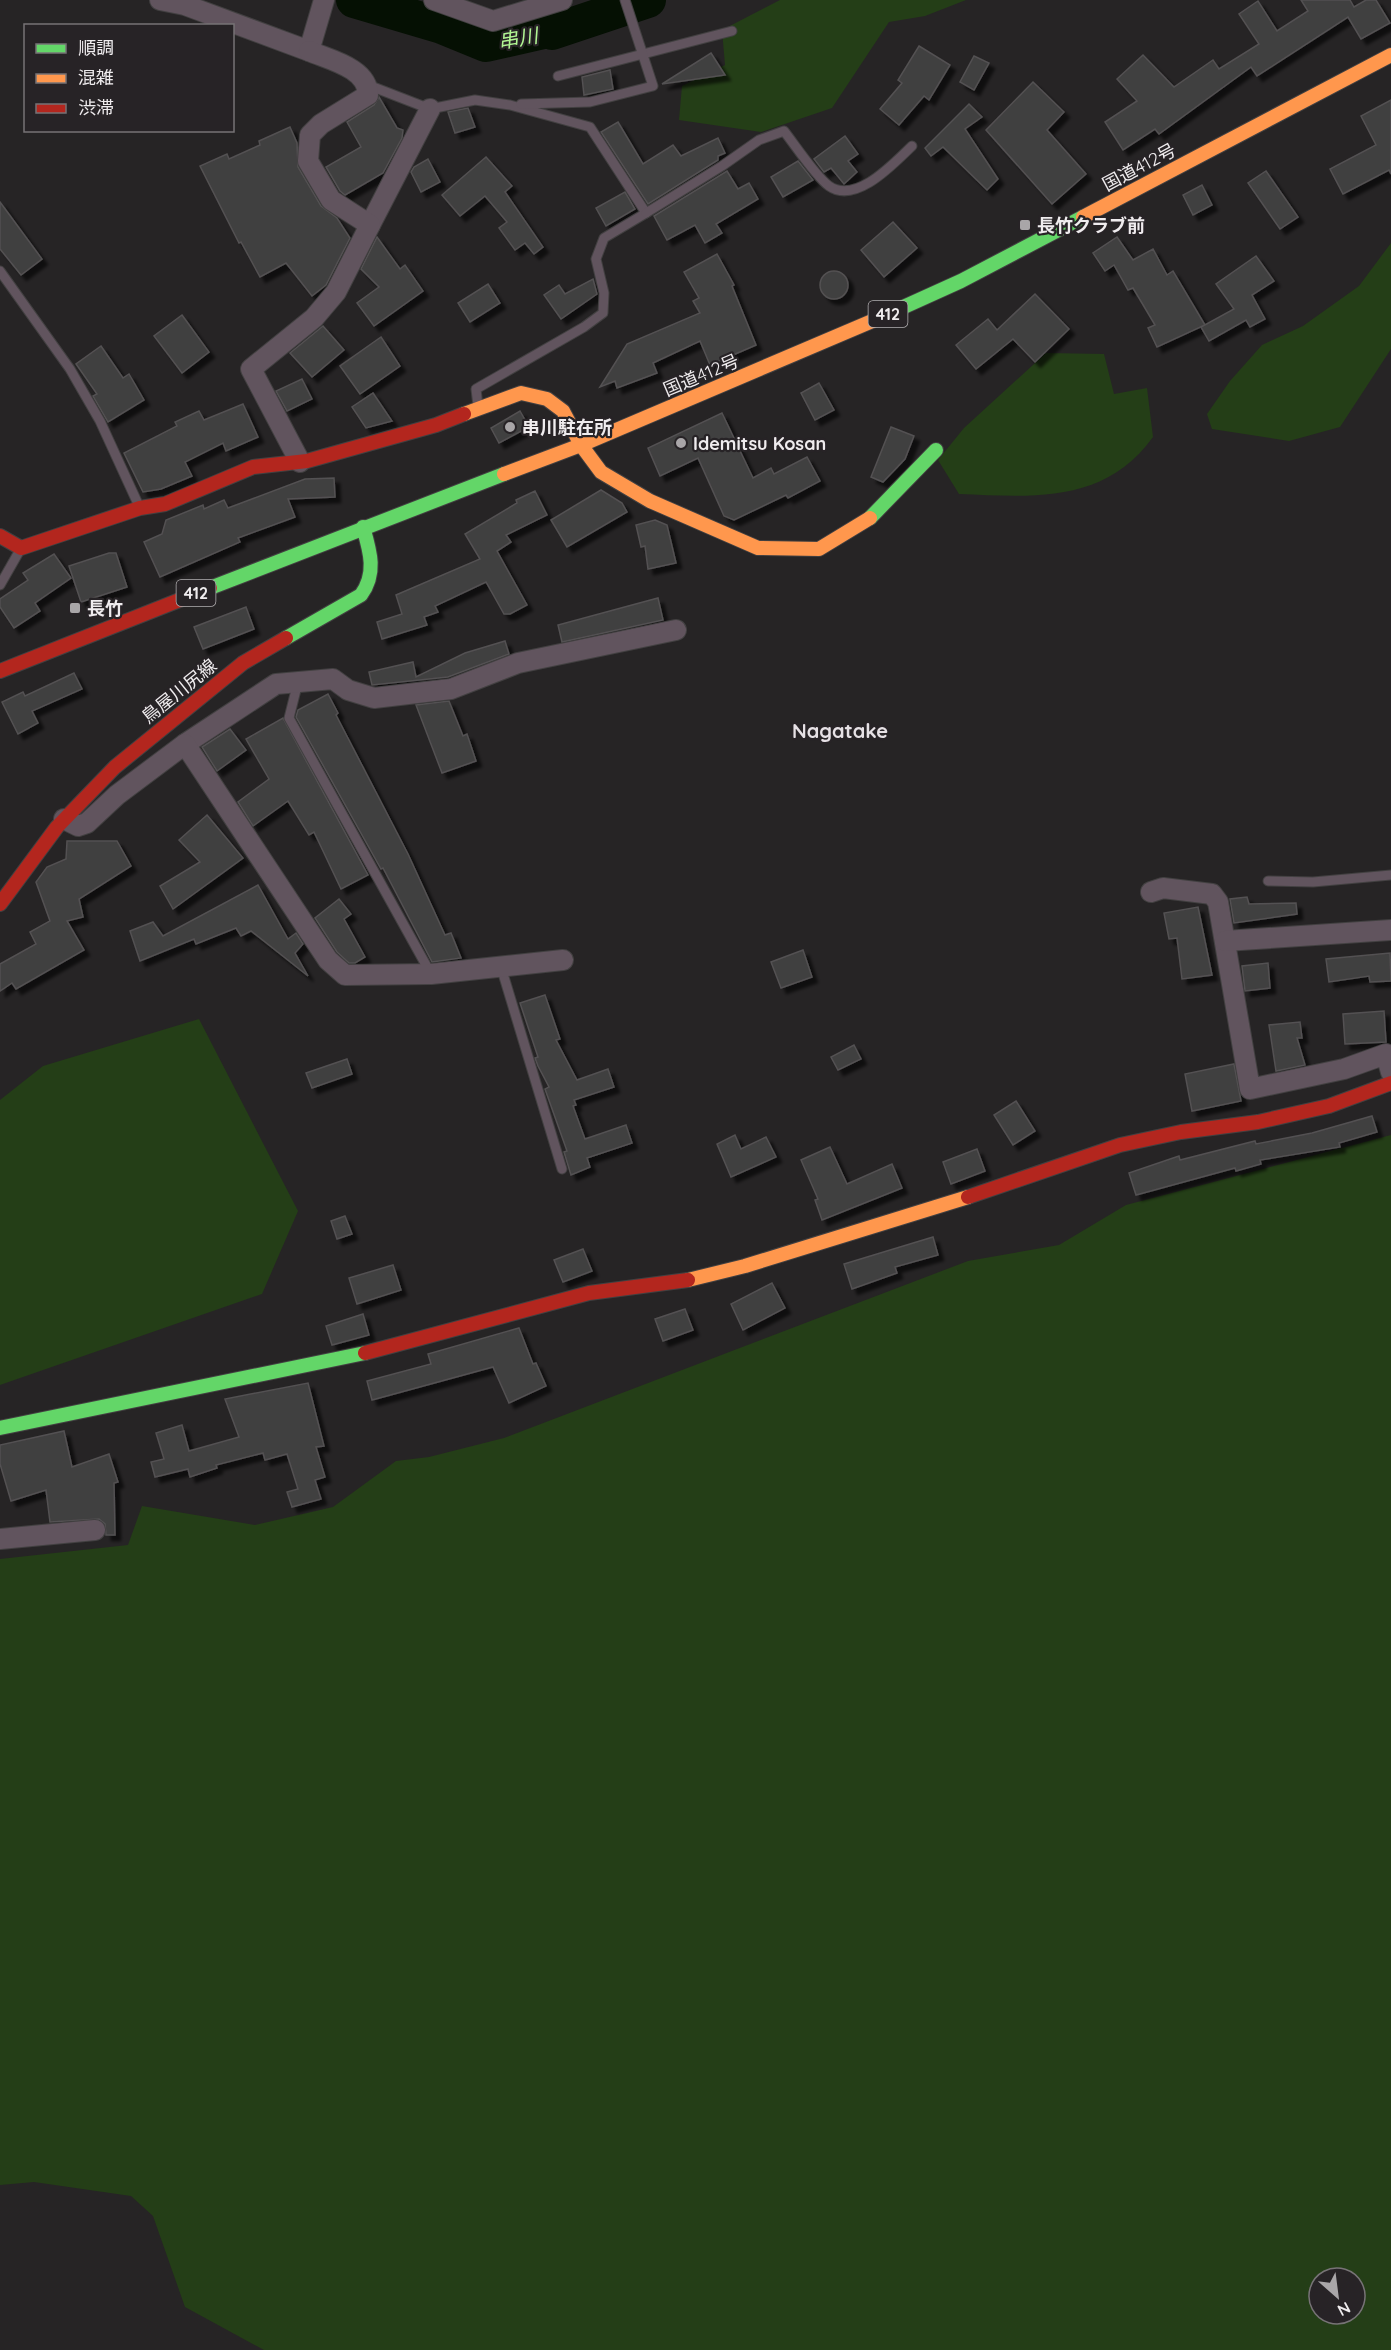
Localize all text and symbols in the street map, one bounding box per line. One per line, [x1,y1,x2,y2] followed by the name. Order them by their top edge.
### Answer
[496,22,542,54] water label: 串川
[24,24,234,132] legend
[78,36,114,59] text: 順調
[78,66,114,89] text: 混雑
[78,96,114,119] text: 渋滞
[1098,138,1180,196] street label: 国道412号
[1037,214,1145,237] place label: 長竹クラブ前
[1018,218,1032,232] marker: 長竹クラブ前
[868,301,908,327] road number: 412
[660,349,742,401] street label: 国道412号
[522,416,612,439] place label: 串川駐在所
[503,420,517,434] marker: 串川駐在所
[693,432,826,455] place label: Idemitsu Kosan
[674,436,688,450] marker: Idemitsu Kosan
[176,580,216,606] road number: 412
[87,597,123,620] place label: 長竹
[68,601,82,615] marker: 長竹
[137,654,221,728] street label: 鳥屋川尻線
[792,718,888,743] district label: Nagatake
[1307,2266,1367,2326] north arrow
[1334,2298,1354,2321] text: N

